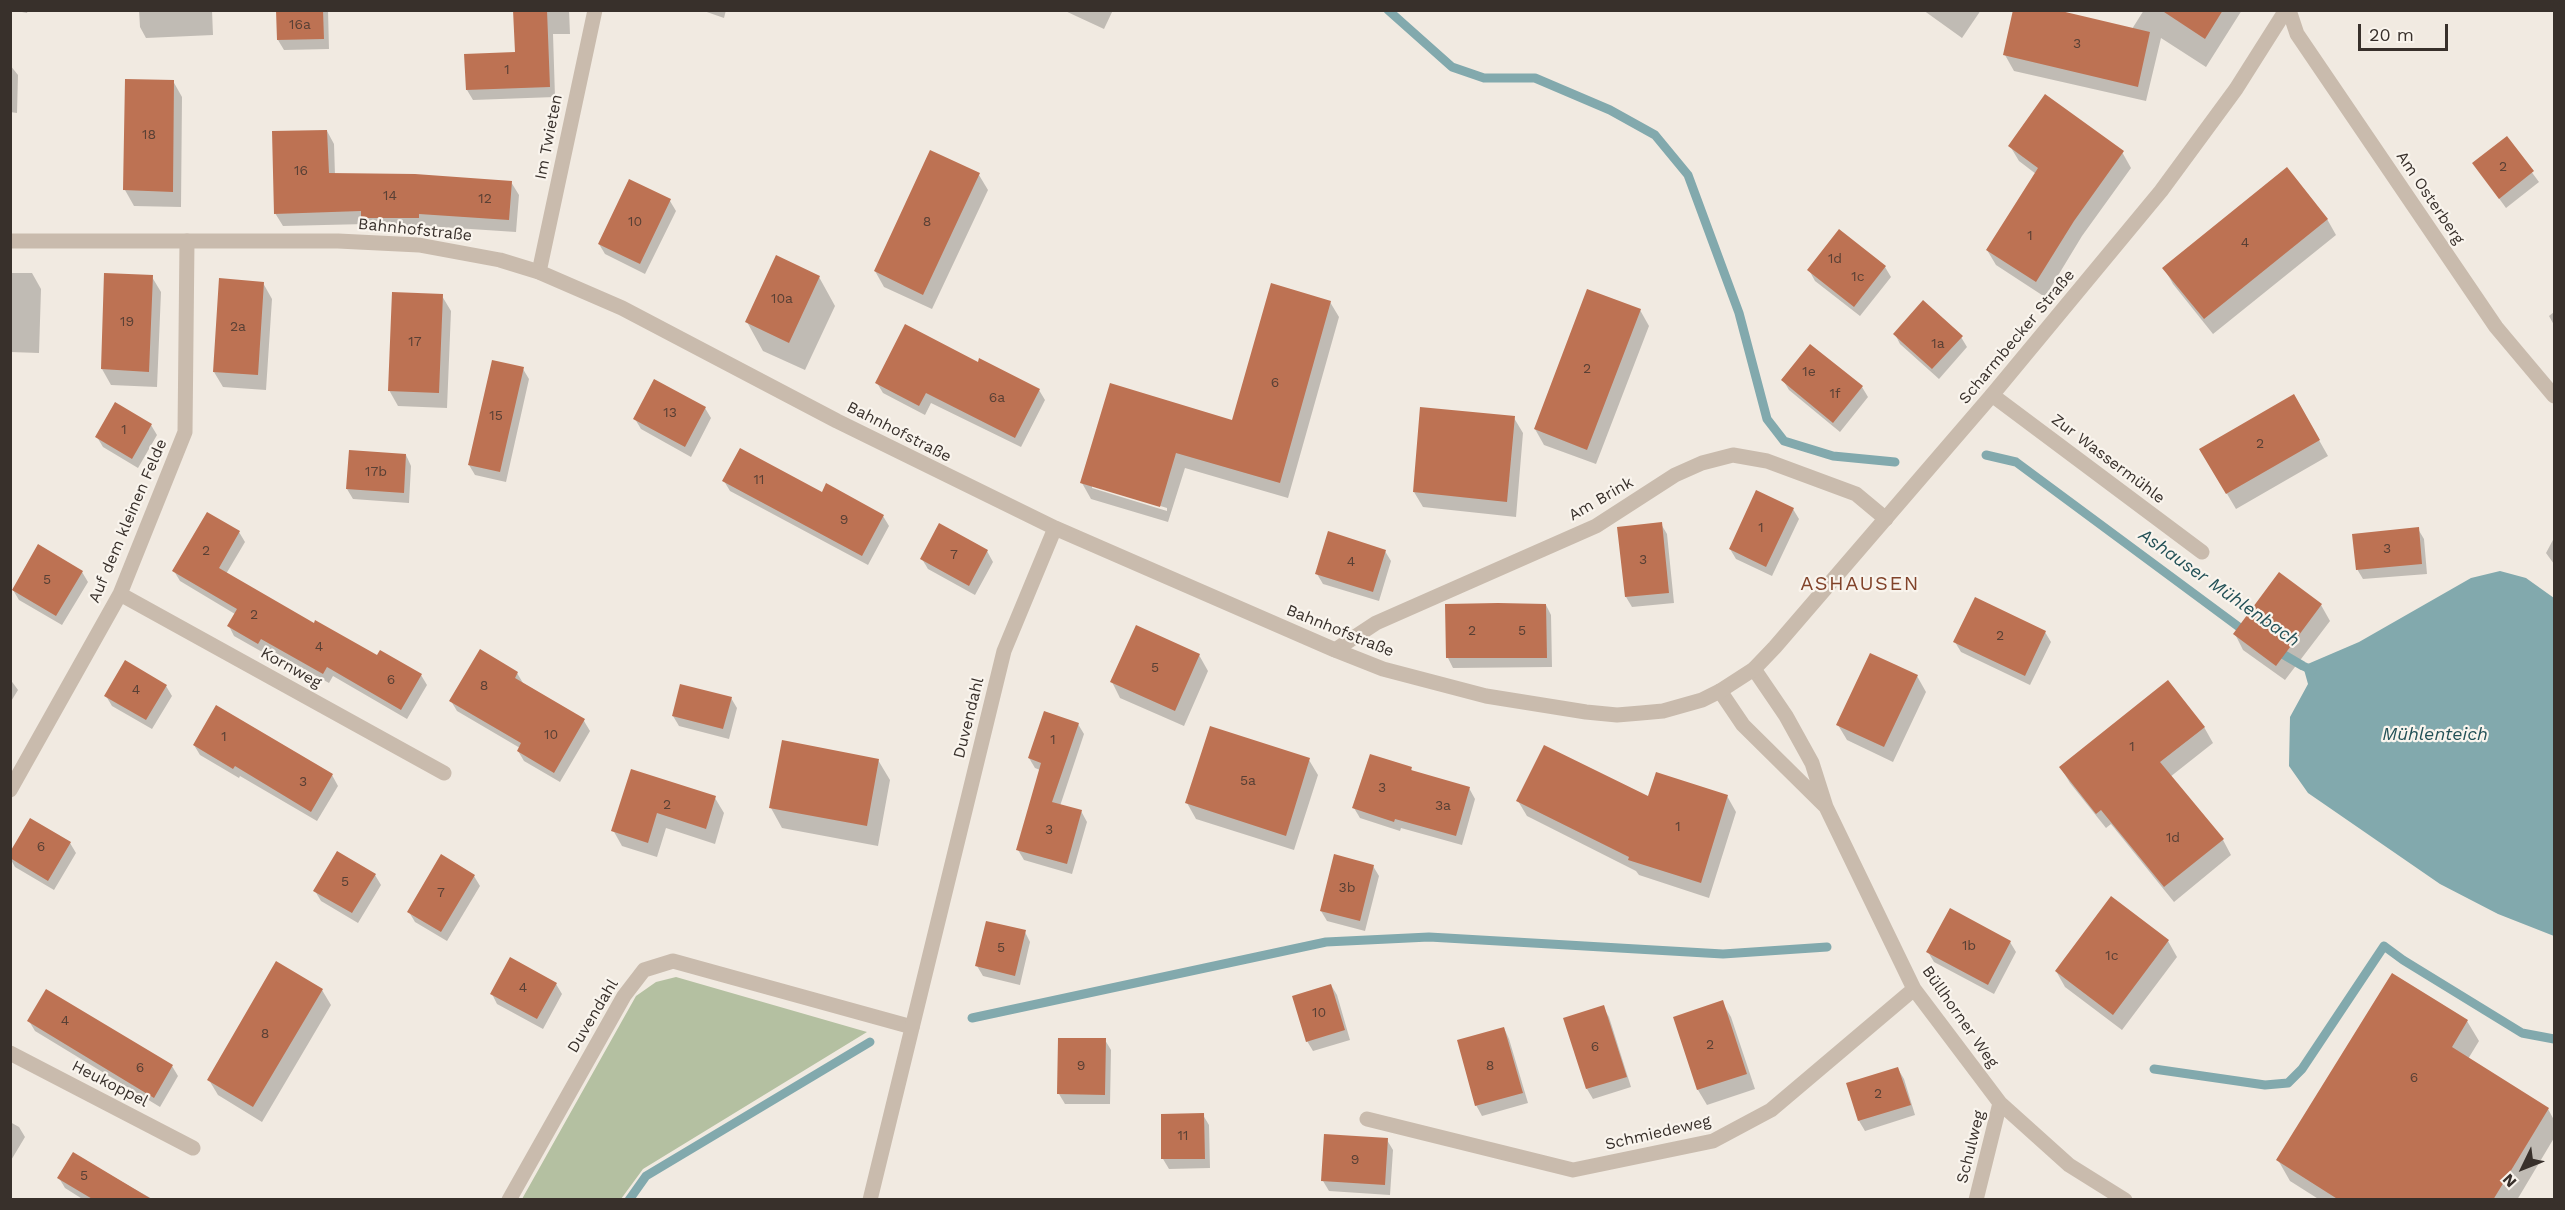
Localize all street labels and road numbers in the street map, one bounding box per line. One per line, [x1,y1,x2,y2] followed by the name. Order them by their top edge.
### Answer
[531,93,567,181] street label: Im Twieten
[2392,148,2468,248] street label: Am Osterberg
[357,214,473,246] street label: Bahnhofstraße
[1955,266,2079,408] street label: Scharmbecker Straße
[844,397,954,467] street label: Bahnhofstraße
[2047,410,2169,508] street label: Zur Wassermühle
[85,436,171,606] street label: Auf dem kleinen Felde
[1565,473,1637,525] street label: Am Brink
[1283,601,1397,661] street label: Bahnhofstraße
[257,643,325,693] street label: Kornweg
[950,676,988,760] street label: Duvendahl
[1918,962,2002,1072] street label: Büllhorner Weg
[563,976,623,1056] street label: Duvendahl
[69,1057,151,1111] street label: Heukoppel
[1953,1109,1989,1185] street label: Schulweg
[1603,1112,1713,1154] street label: Schmiedeweg

